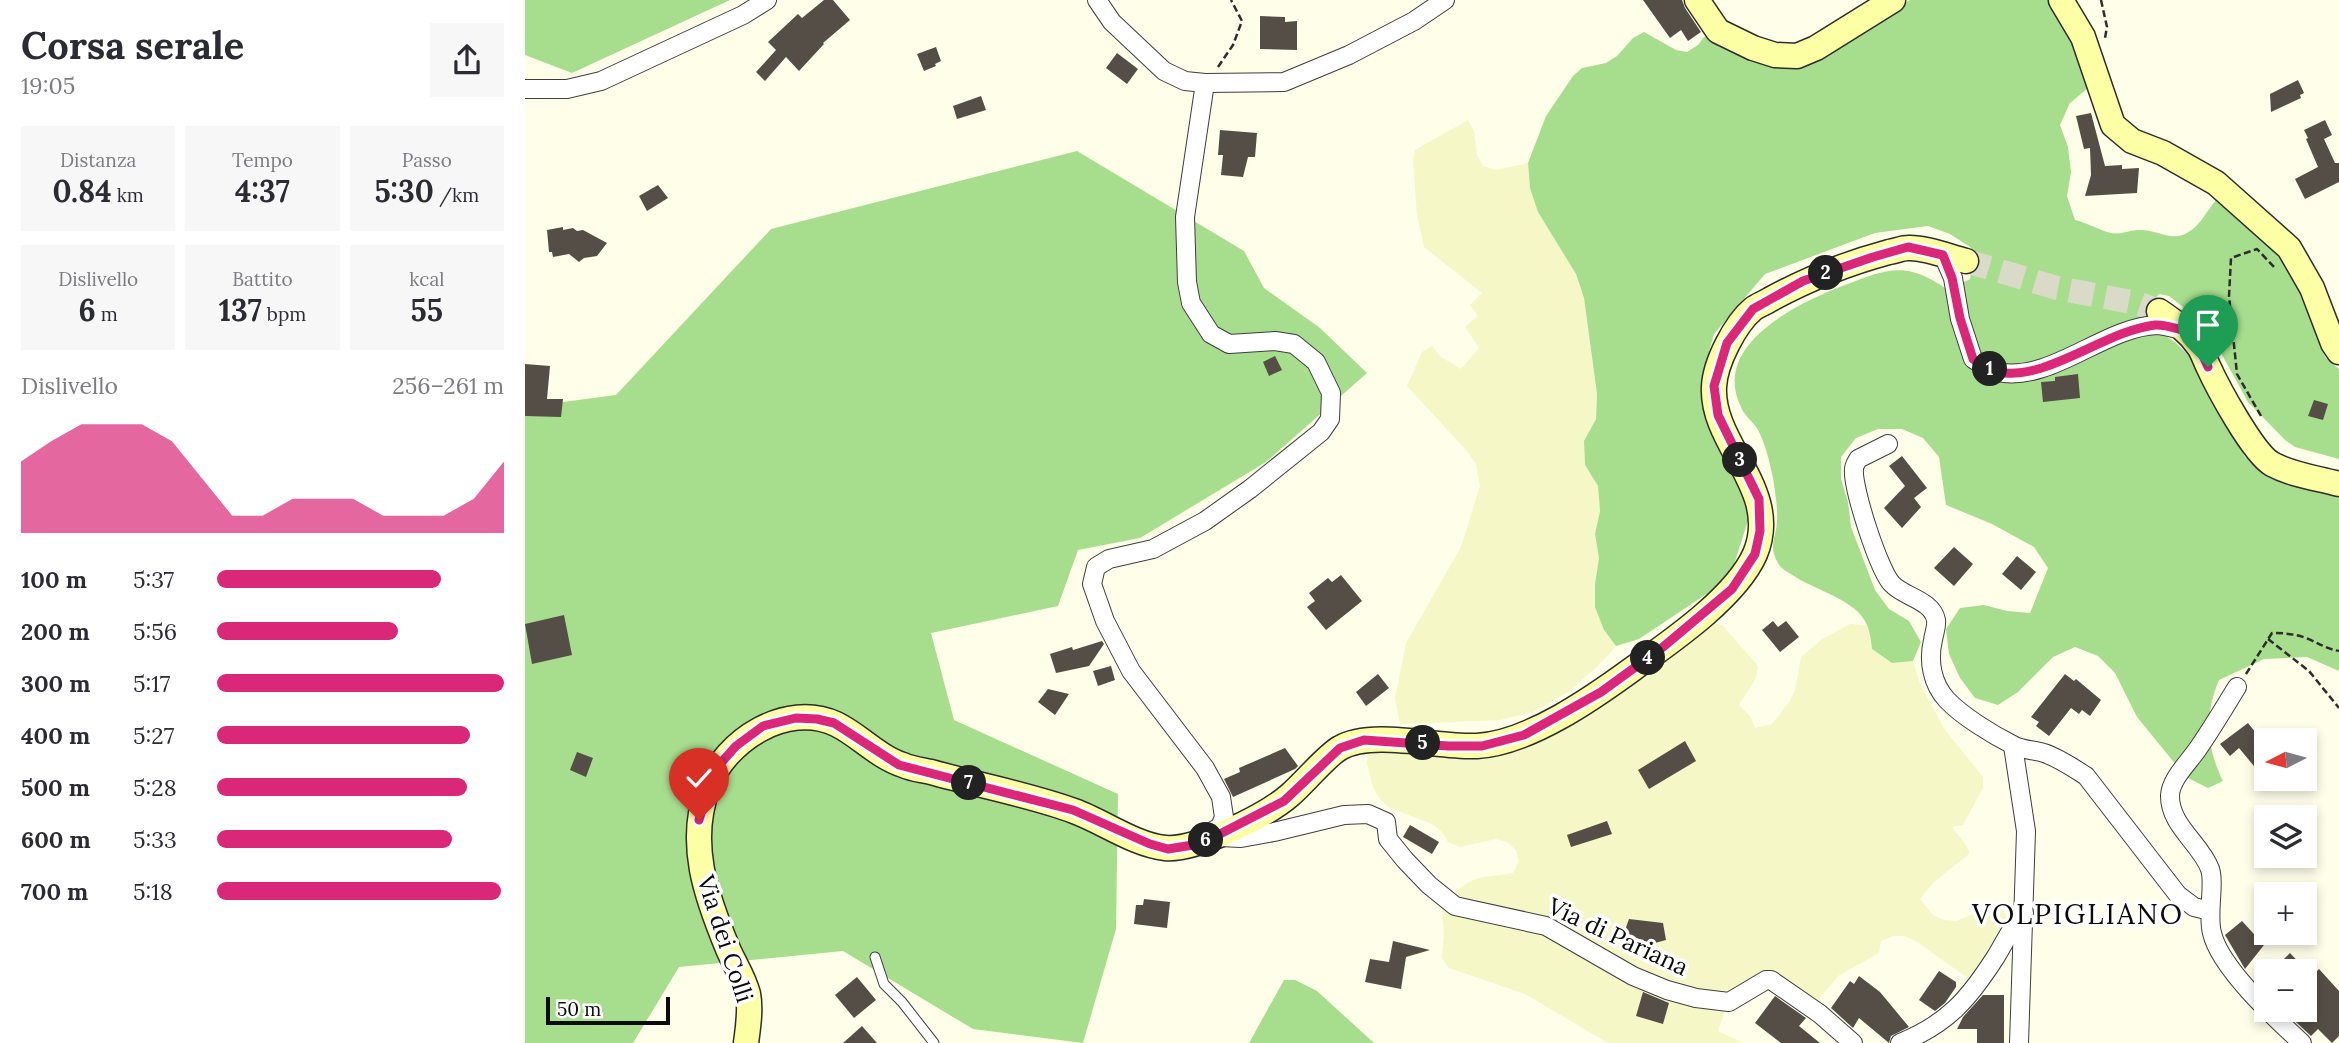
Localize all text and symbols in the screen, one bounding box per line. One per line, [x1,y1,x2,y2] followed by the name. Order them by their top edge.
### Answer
[21,21,244,69] text: Corsa serale
[430,23,504,97] button: share
[21,71,75,100] text: 19:05
[60,148,136,172] text: Distanza
[232,148,293,172] text: Tempo
[402,148,452,172] text: Passo
[53,172,112,210] text: 0.84
[235,172,290,210] text: 4:37
[374,172,434,210] text: 5:30
[112,183,144,207] text: km
[434,183,479,207] text: /km
[1809,256,1843,290] pin: 2
[1820,260,1831,284] text: 2
[58,267,138,291] text: Dislivello
[232,267,293,291] text: Battito
[409,267,444,291] text: kcal
[79,291,96,329] text: 6
[219,291,262,329] text: 137
[411,291,443,329] text: 55
[2178,295,2238,367] pin
[96,302,118,326] text: m
[262,302,306,326] text: bpm
[2189,306,2227,344] icon: arrive
[1973,352,2007,386] pin: 1
[1986,356,1993,380] text: 1
[21,371,118,400] text: Dislivello
[392,371,504,400] text: 256–261 m
[1723,442,1757,477] pin: 3
[1734,447,1745,471] text: 3
[21,565,87,594] text: 100 m
[133,565,174,594] text: 5:37
[21,617,90,646] text: 200 m
[133,617,177,646] text: 5:56
[1631,640,1665,676] pin: 4
[1642,645,1653,669] text: 4
[21,669,90,698] text: 300 m
[133,669,170,698] text: 5:17
[21,721,90,750] text: 400 m
[133,721,174,750] text: 5:27
[1405,726,1441,760] pin: 5
[2254,728,2317,791] north arrow
[2254,728,2317,1022] map controls
[1417,730,1428,754] text: 5
[669,748,729,820] pin
[680,759,718,797] icon: check
[951,766,987,800] pin: 7
[964,770,973,794] text: 7
[21,773,90,802] text: 500 m
[133,773,177,802] text: 5:28
[2254,805,2317,868] button: layers
[1189,822,1223,858] pin: 6
[21,825,91,854] text: 600 m
[133,825,177,854] text: 5:33
[1200,827,1211,851] text: 6
[690,870,761,1006] street label: Via dei Colli
[21,877,88,906] text: 700 m
[133,877,173,906] text: 5:18
[2254,882,2317,945] button: +
[1542,890,1693,983] street label: Via di Pariana
[1971,896,2184,932] district label: VOLPIGLIANO
[2254,959,2317,1022] button: −
[546,994,670,1026] scale bar
[557,997,601,1021] text: 50 m

